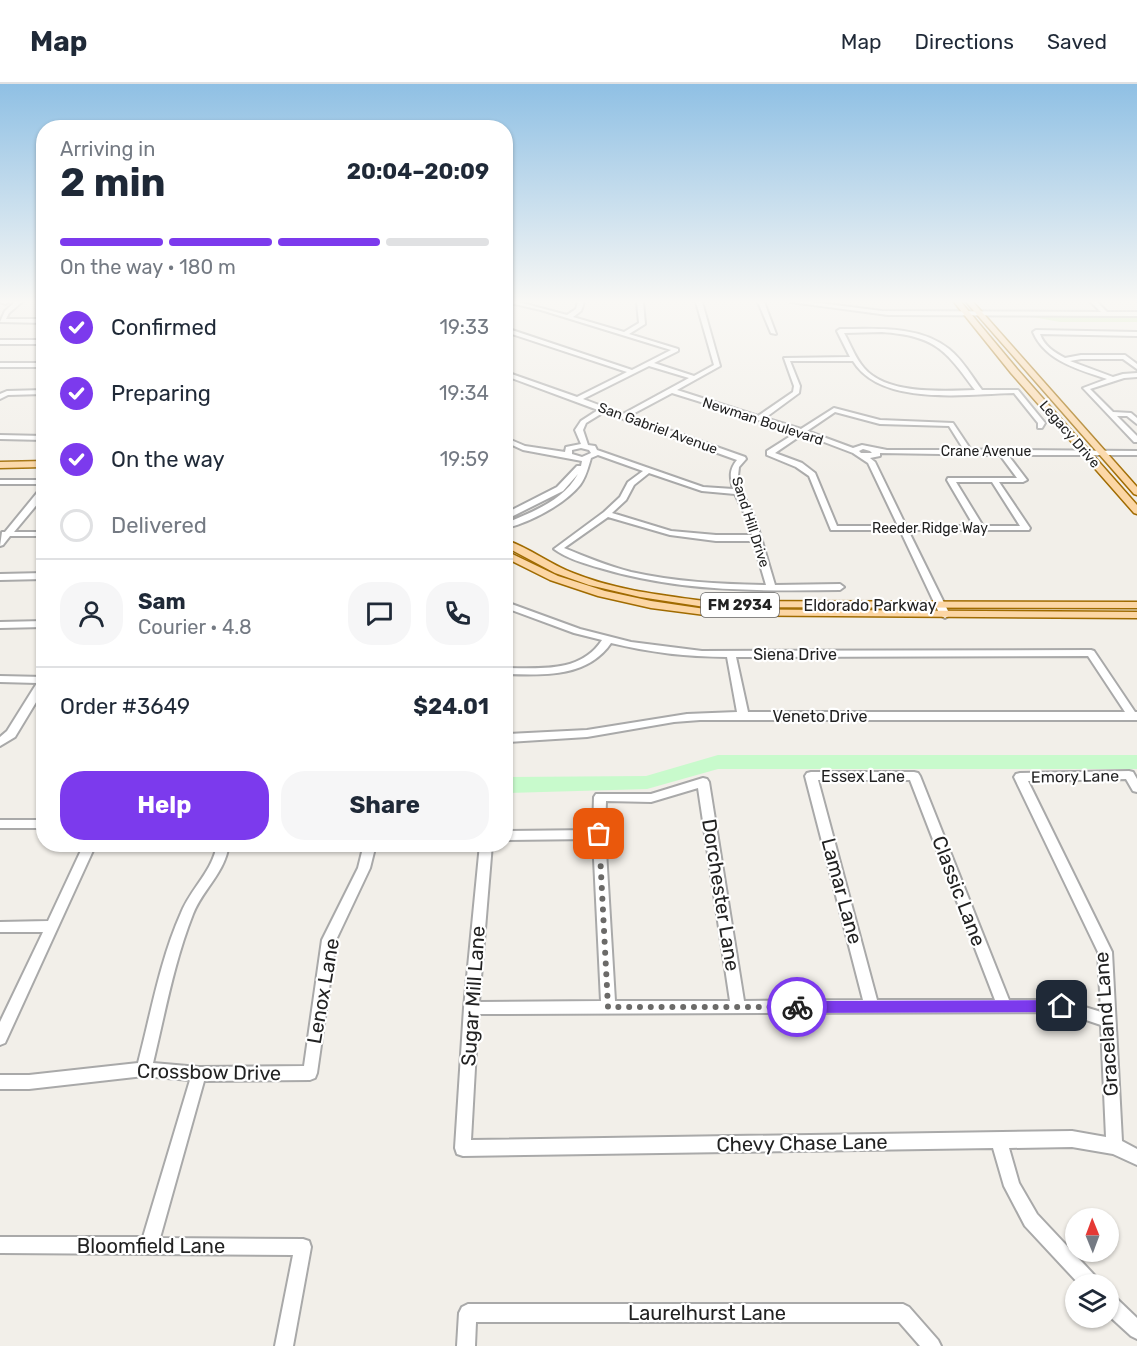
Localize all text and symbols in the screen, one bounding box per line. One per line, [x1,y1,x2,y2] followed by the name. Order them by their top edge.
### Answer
[30,25,87,58] text: Map
[841,29,882,54] text: Map
[915,29,1014,54] text: Directions
[1047,29,1107,54] text: Saved
[60,137,155,161] text: Arriving in
[347,158,489,185] text: 20:04–20:09
[60,160,166,206] text: 2 min
[60,255,236,279] text: On the way · 180 m
[60,311,93,344] icon: check
[111,314,217,341] text: Confirmed
[439,315,489,339] text: 19:33
[60,377,93,410] icon: check
[111,380,211,407] text: Preparing
[439,381,489,405] text: 19:34
[700,394,825,449] street label: Newman Boulevard
[1036,397,1104,472] street label: Legacy Drive
[596,399,720,458] street label: San Gabriel Avenue
[60,443,93,476] icon: check
[941,443,1031,460] street label: Crane Avenue
[111,446,225,473] text: On the way
[440,447,489,471] text: 19:59
[728,475,773,570] street label: Sand Hill Drive
[111,512,207,539] text: Delivered
[872,520,988,537] street label: Reeder Ridge Way
[60,582,123,645] button: person
[348,582,411,645] button: chat
[426,582,489,645] button: phone
[138,588,186,615] text: Sam
[701,593,779,617] road number: FM 2934
[803,596,937,615] street label: Eldorado Parkway
[138,615,252,639] text: Courier · 4.8
[753,645,837,664] street label: Siena Drive
[60,693,190,720] text: Order #3649
[413,693,489,720] text: $24.01
[772,707,868,726] street label: Veneto Drive
[1031,766,1119,787] street label: Emory Lane
[821,767,905,786] street label: Essex Lane
[60,771,269,840] button: Help
[281,771,489,840] button: Share
[573,808,624,859] pin
[582,817,615,850] icon: bag
[697,817,745,973] street label: Dorchester Lane
[927,833,991,949] street label: Classic Lane
[816,835,868,947] street label: Lamar Lane
[456,925,490,1067] street label: Sugar Mill Lane
[302,936,344,1046] street label: Lenox Lane
[1089,951,1123,1097] street label: Graceland Lane
[767,977,827,1037] courier
[1036,980,1087,1031] pin
[1045,989,1078,1022] icon: home
[781,991,814,1024] icon: bike
[137,1059,281,1085] street label: Crossbow Drive
[716,1130,888,1156] street label: Chevy Chase Lane
[1065,1208,1119,1262] north arrow
[1065,1208,1119,1328] map controls
[77,1234,225,1258] street label: Bloomfield Lane
[1065,1274,1119,1328] button: layers
[628,1301,786,1325] street label: Laurelhurst Lane

